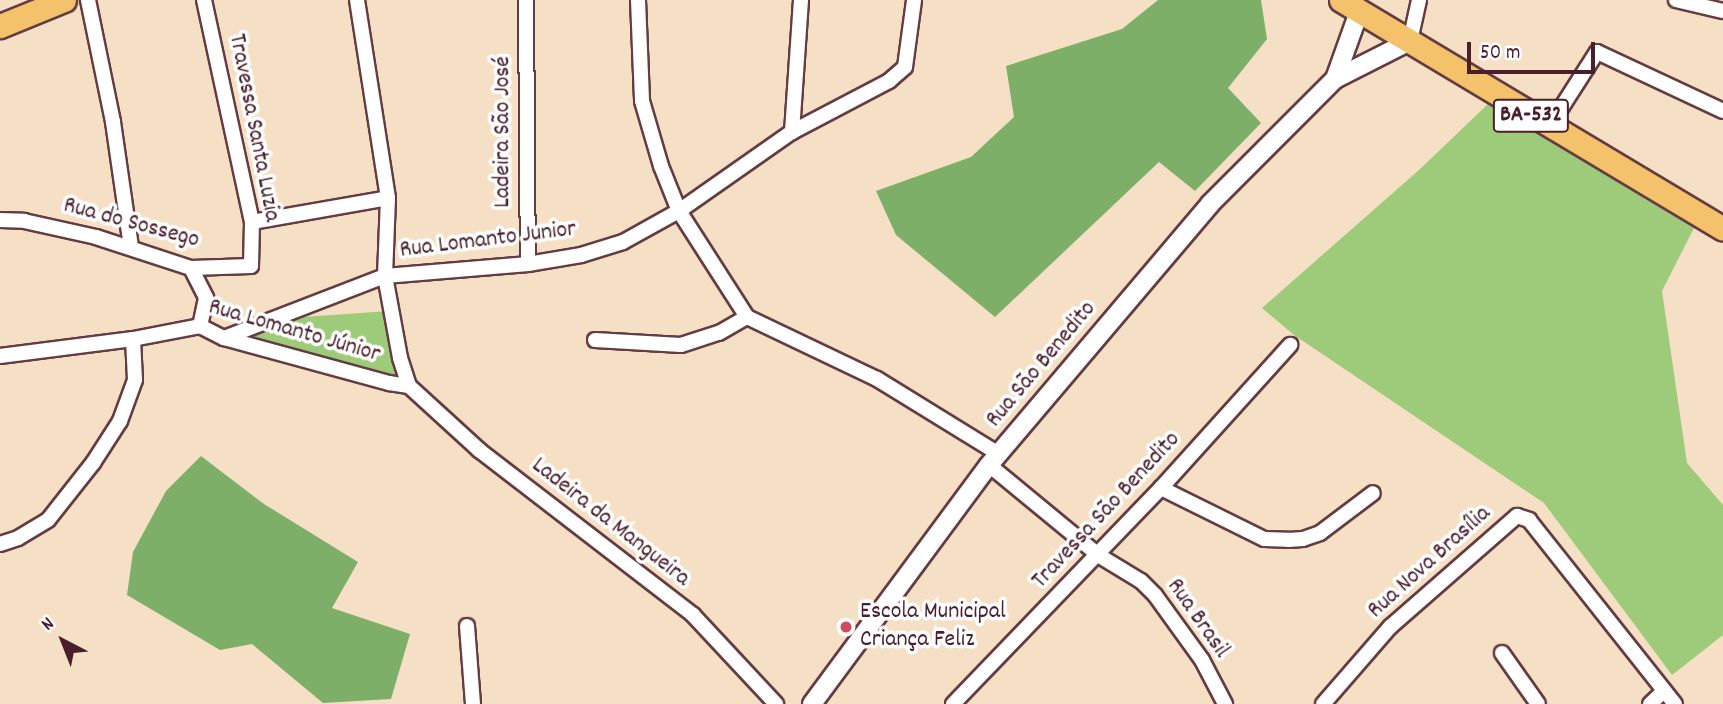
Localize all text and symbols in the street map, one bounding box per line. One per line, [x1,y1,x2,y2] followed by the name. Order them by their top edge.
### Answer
[1471,28,1599,72] scale bar
[221,32,285,224] street label: Travessa Santa Luzia
[1480,39,1520,69] text: 50 m
[490,56,518,208] street label: Ladeira São José
[1492,97,1570,136] road number: BA-532
[60,192,202,256] street label: Rua do Sossego
[398,216,578,266] street label: Rua Lomanto Junior
[205,294,383,370] street label: Rua Lomanto Júnior
[981,296,1103,434] street label: Rua São Benedito
[1027,426,1187,596] street label: Travessa São Benedito
[525,452,695,594] street label: Ladeira da Mangueira
[1363,500,1497,626] street label: Rua Nova Brasília
[1159,574,1235,664] street label: Rua Brasil
[860,599,1006,655] place label: Escola Municipal Criança Feliz
[28,606,98,676] north arrow
[36,612,61,638] text: N
[838,619,854,635] marker: Escola Municipal Criança Feliz

